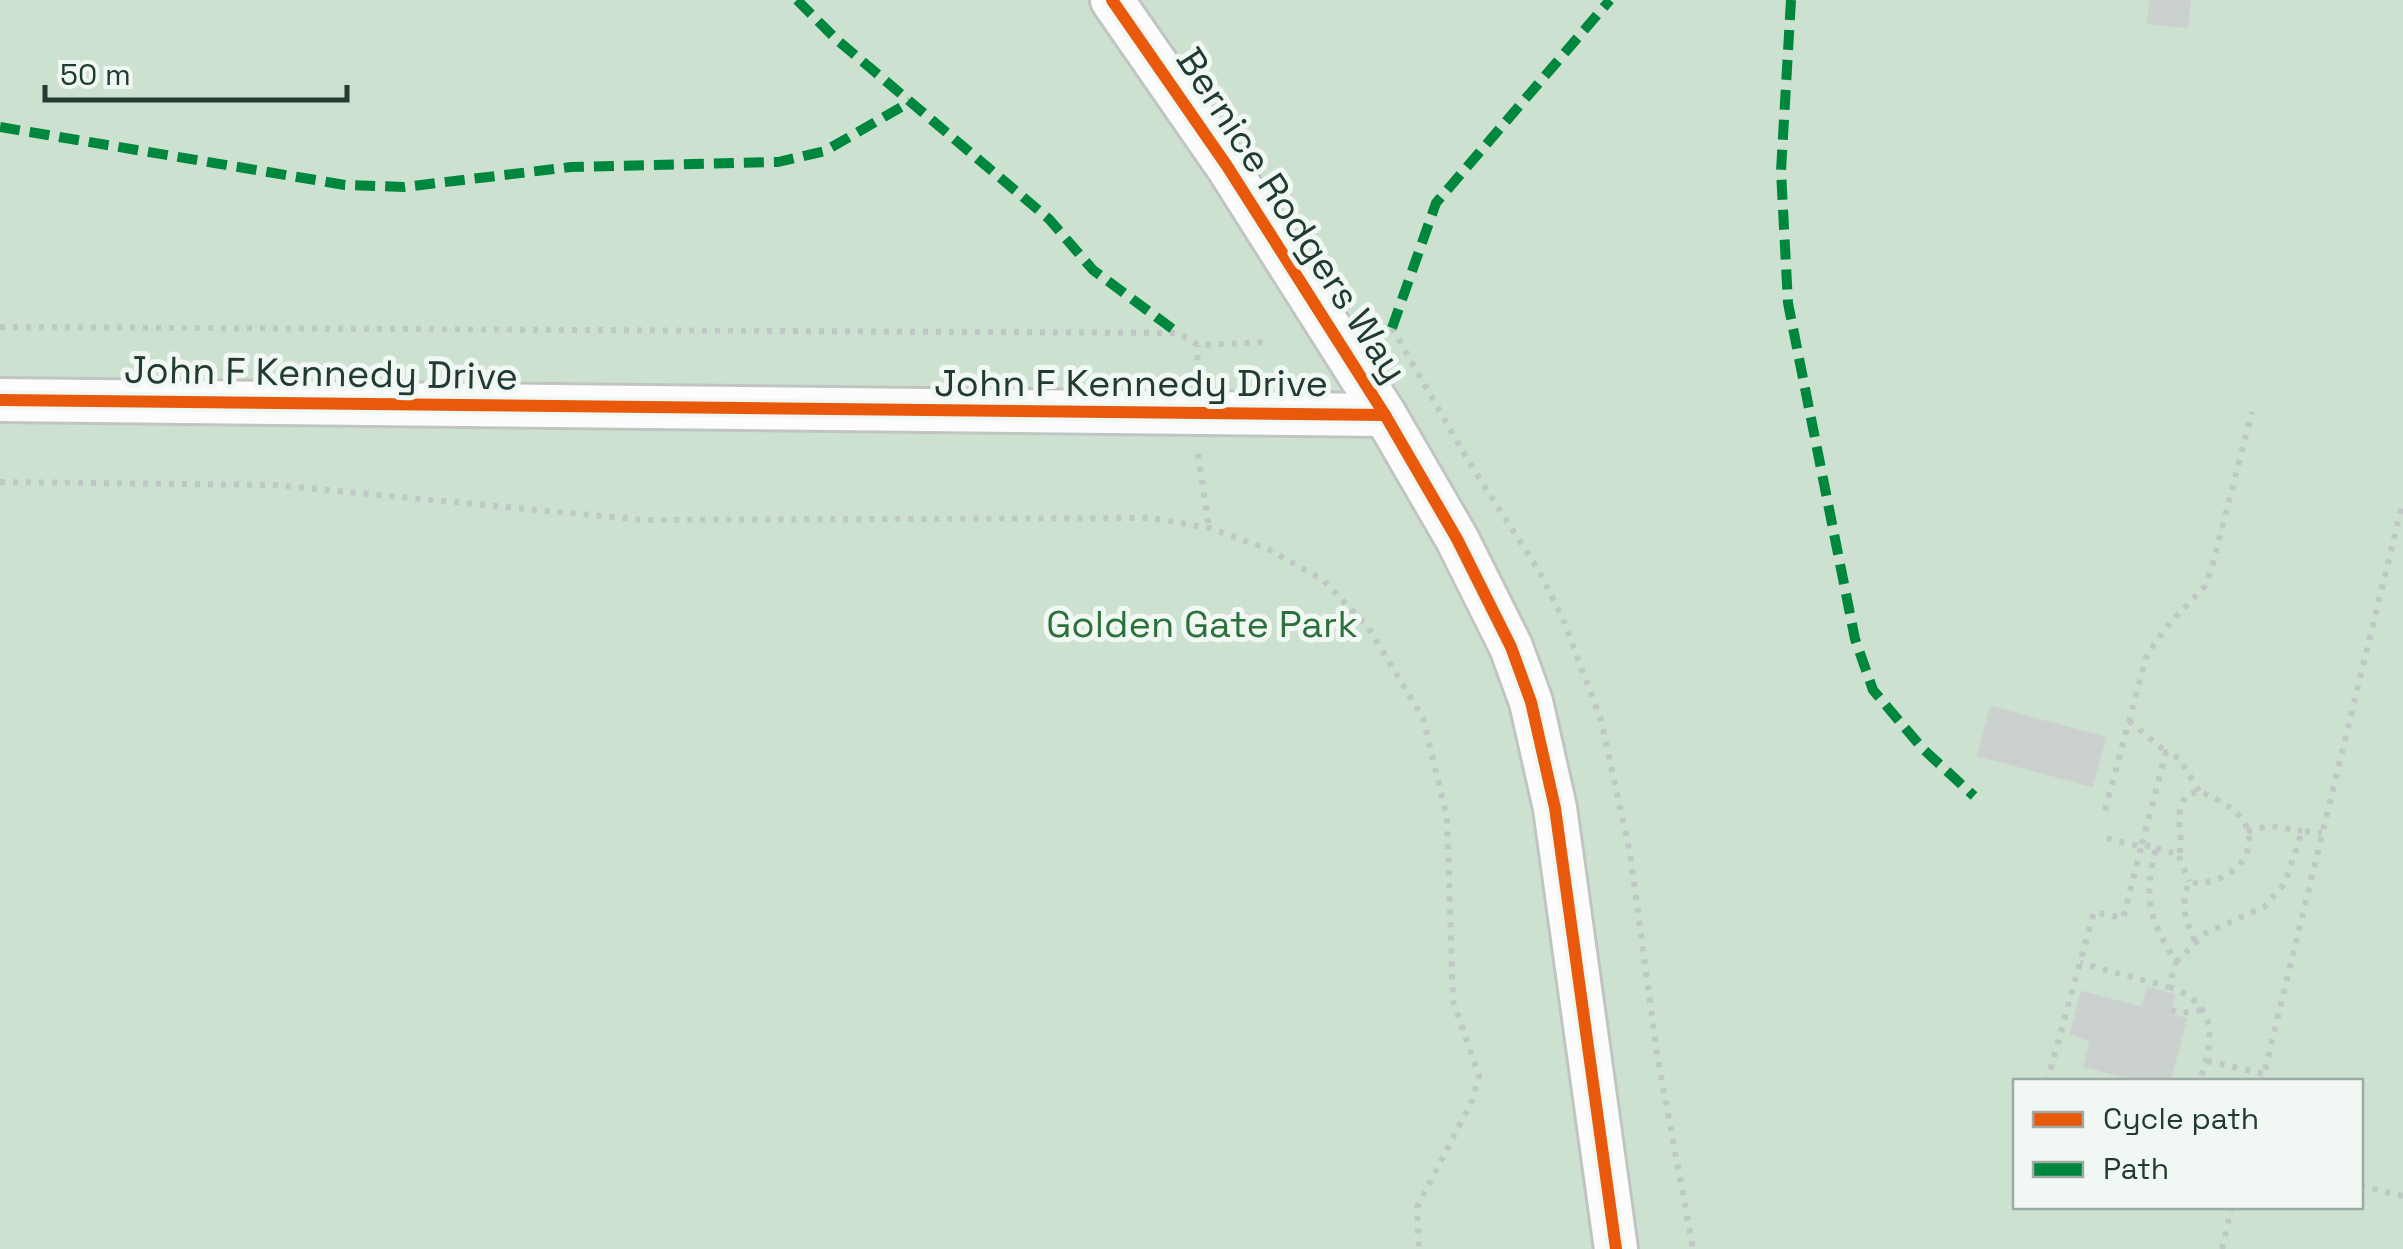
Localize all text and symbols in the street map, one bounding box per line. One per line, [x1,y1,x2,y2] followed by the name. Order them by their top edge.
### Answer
[1166,39,1418,391] street label: Bernice Rodgers Way
[45,40,348,102] scale bar
[60,55,131,94] text: 50 m
[124,346,518,400] street label: John F Kennedy Drive
[934,359,1328,407] street label: John F Kennedy Drive
[1046,600,1358,648] park label: Golden Gate Park
[2013,1079,2363,1209] legend
[2103,1099,2259,1138] text: Cycle path
[2103,1149,2169,1188] text: Path

